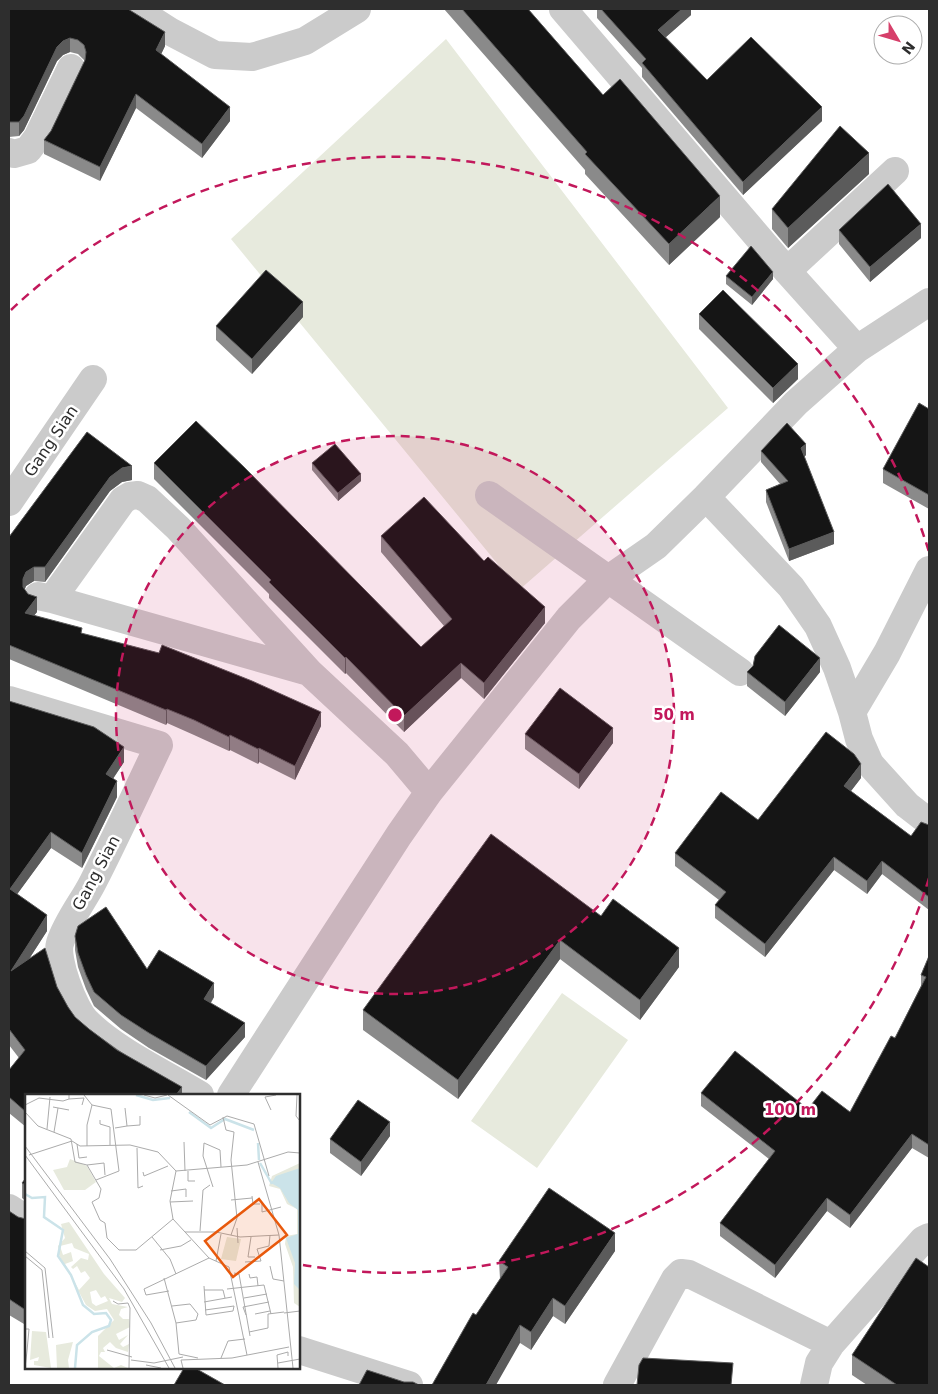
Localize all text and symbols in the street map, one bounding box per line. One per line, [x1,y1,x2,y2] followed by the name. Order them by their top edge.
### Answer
[873,15,923,65] north arrow
[898,38,918,58] text: N
[20,402,82,480] street label: Gang Sian
[386,706,404,724] centre of rings
[653,706,695,724] text: 50 m
[68,832,124,914] street label: Gang Sian
[25,1094,300,1369] inset map
[764,1101,816,1119] text: 100 m

